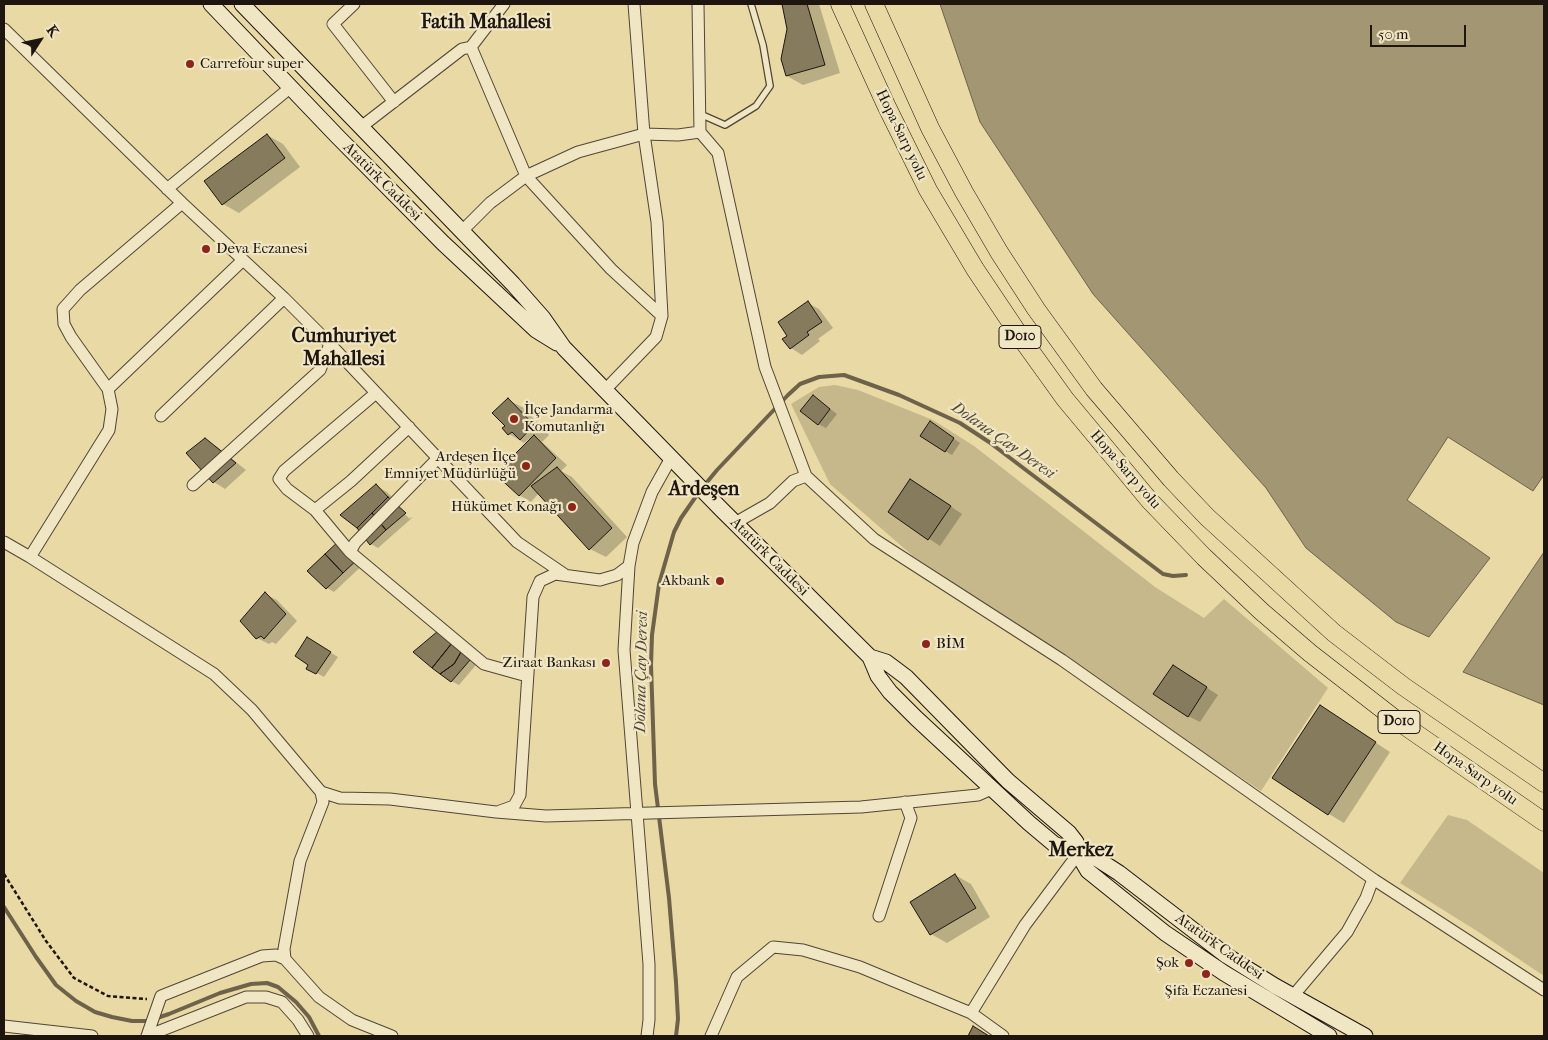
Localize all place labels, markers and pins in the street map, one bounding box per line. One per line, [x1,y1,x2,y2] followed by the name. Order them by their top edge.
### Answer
[200,55,303,73] place label: Carrefour super
[184,58,196,70] marker: Carrefour super
[216,240,308,258] place label: Deva Eczanesi
[200,243,212,255] marker: Deva Eczanesi
[524,401,613,436] place label: İlçe Jandarma Komutanlığı
[508,413,520,425] marker: İlçe Jandarma Komutanlığı
[384,448,516,483] place label: Ardeşen İlçe Emniyet Müdürlüğü
[520,460,532,472] marker: Ardeşen İlçe Emniyet Müdürlüğü
[451,498,562,516] place label: Hükümet Konağı
[566,501,578,513] marker: Hükümet Konağı
[661,572,710,590] place label: Akbank
[714,575,726,587] marker: Akbank
[936,635,965,653] place label: BİM
[920,638,932,650] marker: BİM
[503,654,596,672] place label: Ziraat Bankası
[600,657,612,669] marker: Ziraat Bankası
[1156,954,1179,972] place label: Şok
[1183,957,1195,969] marker: Şok
[1200,968,1212,980] marker: Şifa Eczanesi
[1165,982,1247,1000] place label: Şifa Eczanesi

